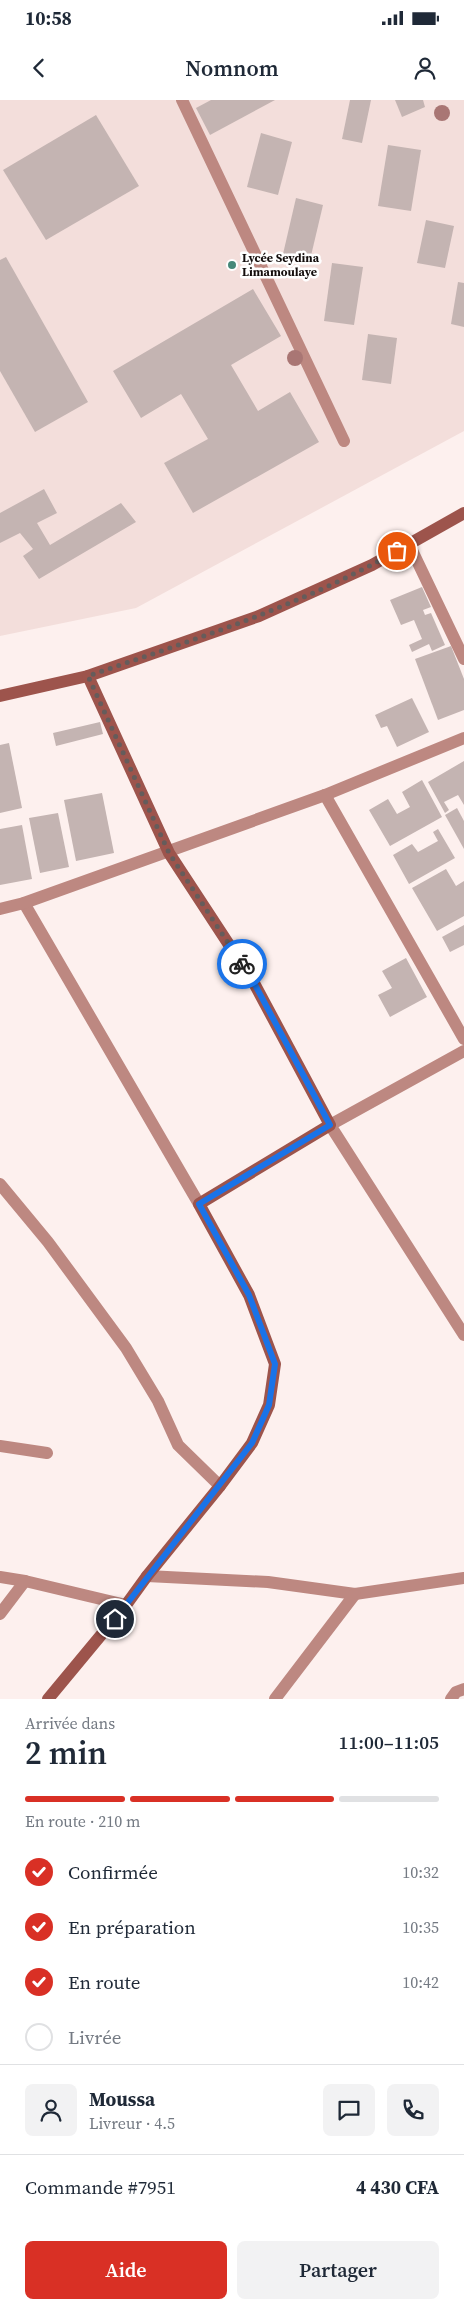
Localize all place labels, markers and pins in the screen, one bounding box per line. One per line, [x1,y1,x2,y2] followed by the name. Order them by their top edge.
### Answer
[242,250,320,280] place label: Lycée Seydina Limamoulaye
[226,259,238,271] marker: Lycée Seydina Limamoulaye
[376,530,418,572] pin
[94,1598,136,1640] pin

